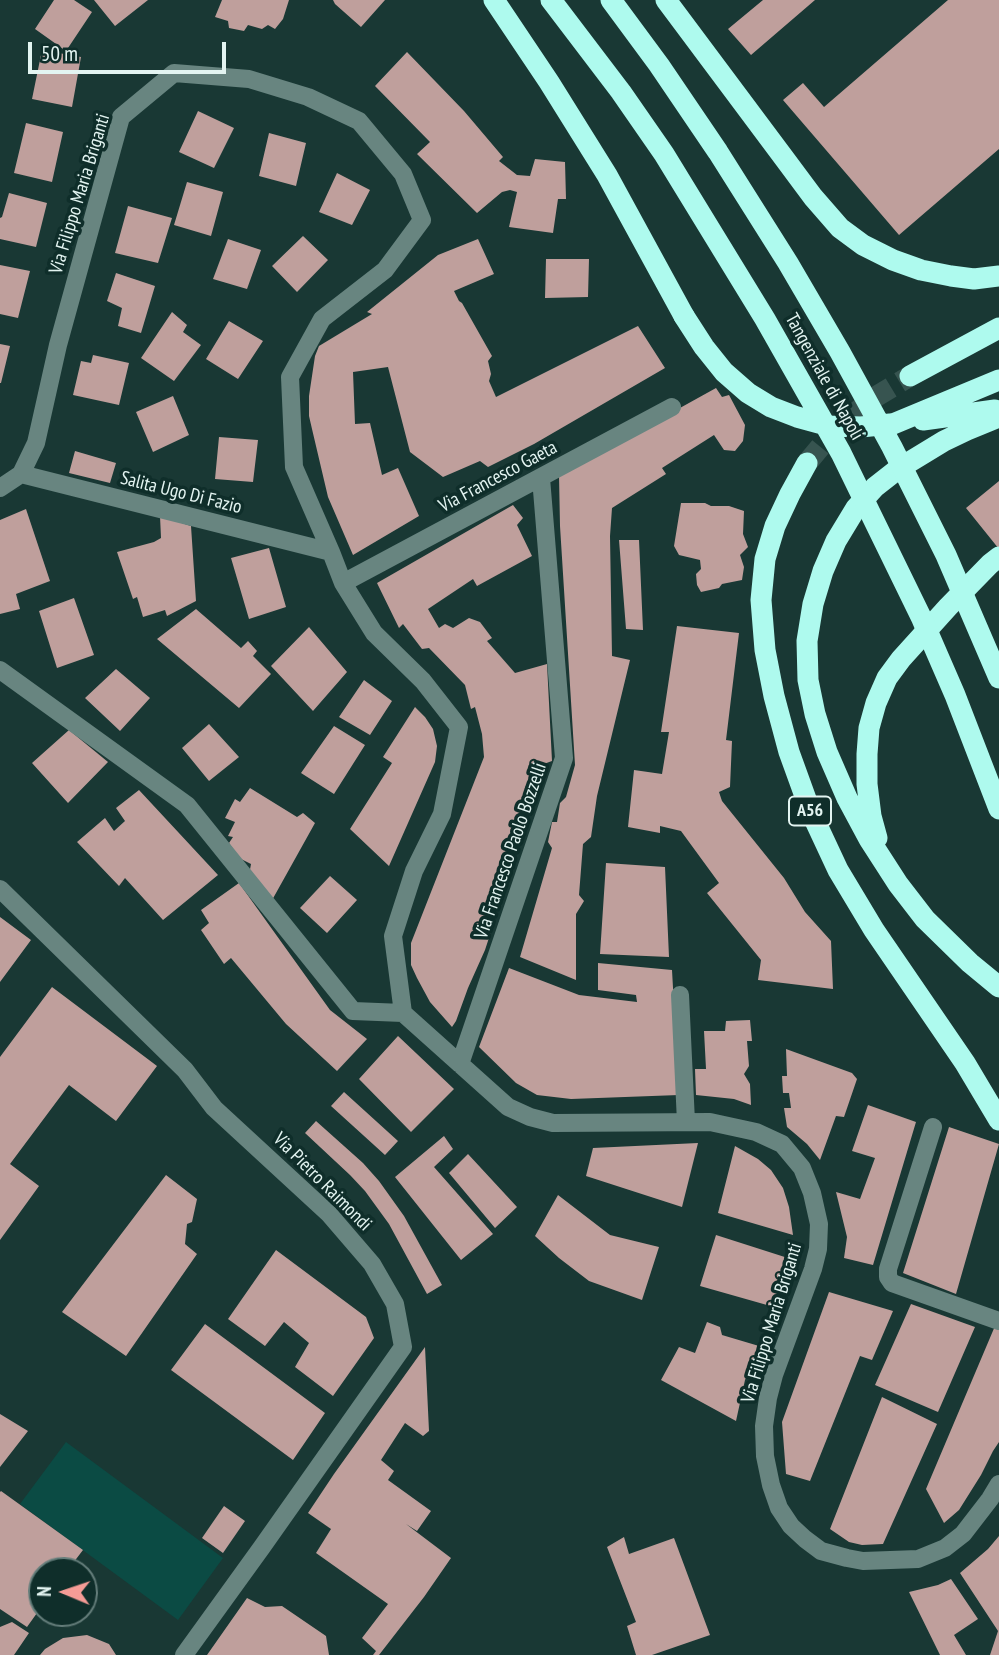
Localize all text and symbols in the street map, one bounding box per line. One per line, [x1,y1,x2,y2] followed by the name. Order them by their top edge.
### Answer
[32,28,229,72] scale bar
[41,40,78,67] text: 50 m
[45,111,115,277] street label: Via Filippo Maria Briganti
[780,310,868,444] street label: Tangenziale di Napoli
[435,436,561,518] street label: Via Francesco Gaeta
[118,467,244,519] street label: Salita Ugo Di Fazio
[470,760,552,942] street label: Via Francesco Paolo Bozzelli
[789,796,831,826] road number: A56
[268,1128,376,1236] street label: Via Pietro Raimondi
[737,1240,807,1406] street label: Via Filippo Maria Briganti
[28,1557,98,1627] north arrow
[32,1586,56,1597] text: N

